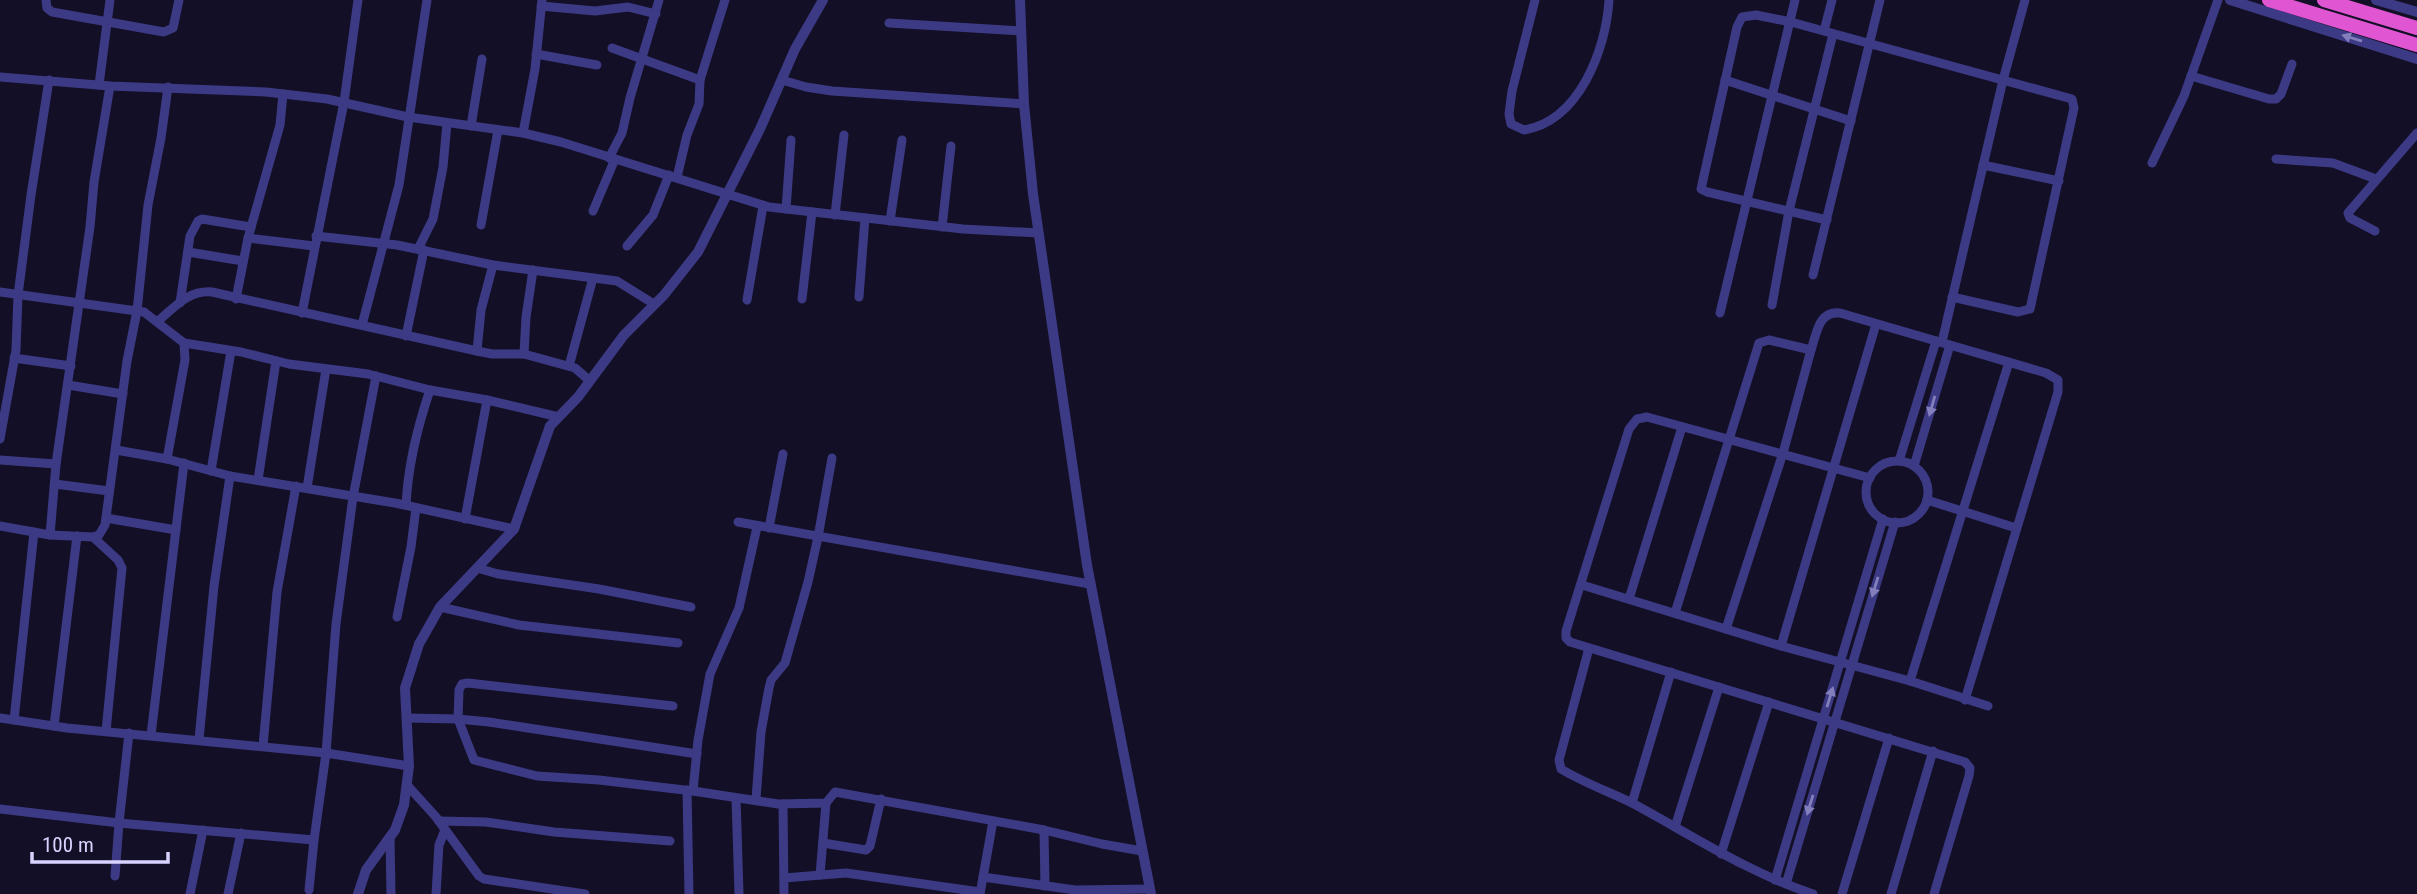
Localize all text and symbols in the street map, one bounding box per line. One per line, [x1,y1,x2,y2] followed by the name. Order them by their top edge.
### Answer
[2341,33,2362,43] one-way arrow
[1926,395,1936,416] one-way arrow
[1869,577,1879,598] one-way arrow
[1825,686,1835,707] one-way arrow
[1804,795,1814,816] one-way arrow
[32,820,168,864] scale bar
[42,833,94,857] text: 100 m

